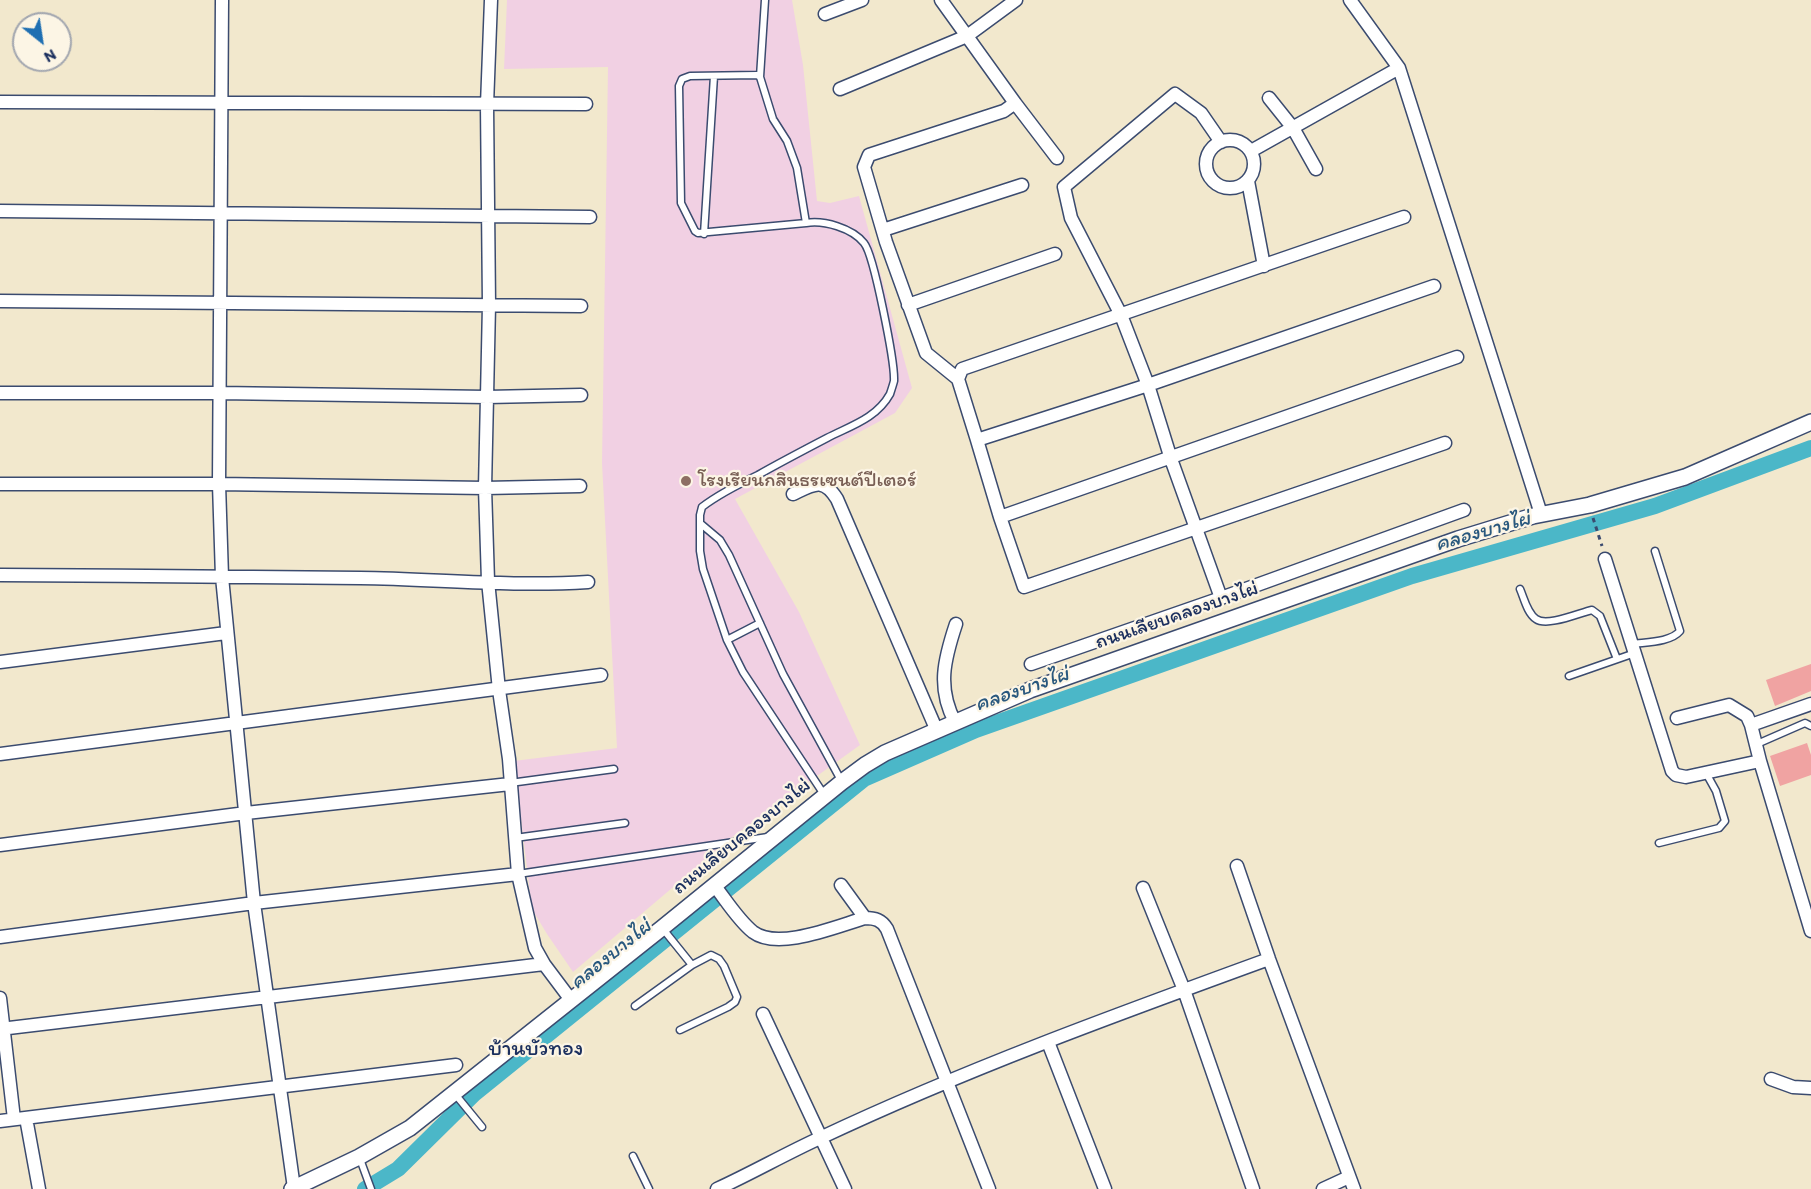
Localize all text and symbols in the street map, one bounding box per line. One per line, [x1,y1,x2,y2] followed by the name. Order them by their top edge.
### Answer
[12,12,72,72] north arrow
[41,45,60,67] text: N
[698,469,916,493] place label: โรงเรียนกสินธรเซนต์ปีเตอร์
[679,474,693,488] marker: โรงเรียนกสินธรเซนต์ปีเตอร์
[1433,506,1533,558] water label: คลองบางไผ่
[1092,577,1262,655] street label: ถนนเลียบคลองบางไผ่
[972,662,1072,718] water label: คลองบางไผ่
[668,774,816,900] street label: ถนนเลียบคลองบางไผ่
[565,915,657,995] water label: คลองบางไผ่
[489,1036,583,1062] district label: บ้านบัวทอง

